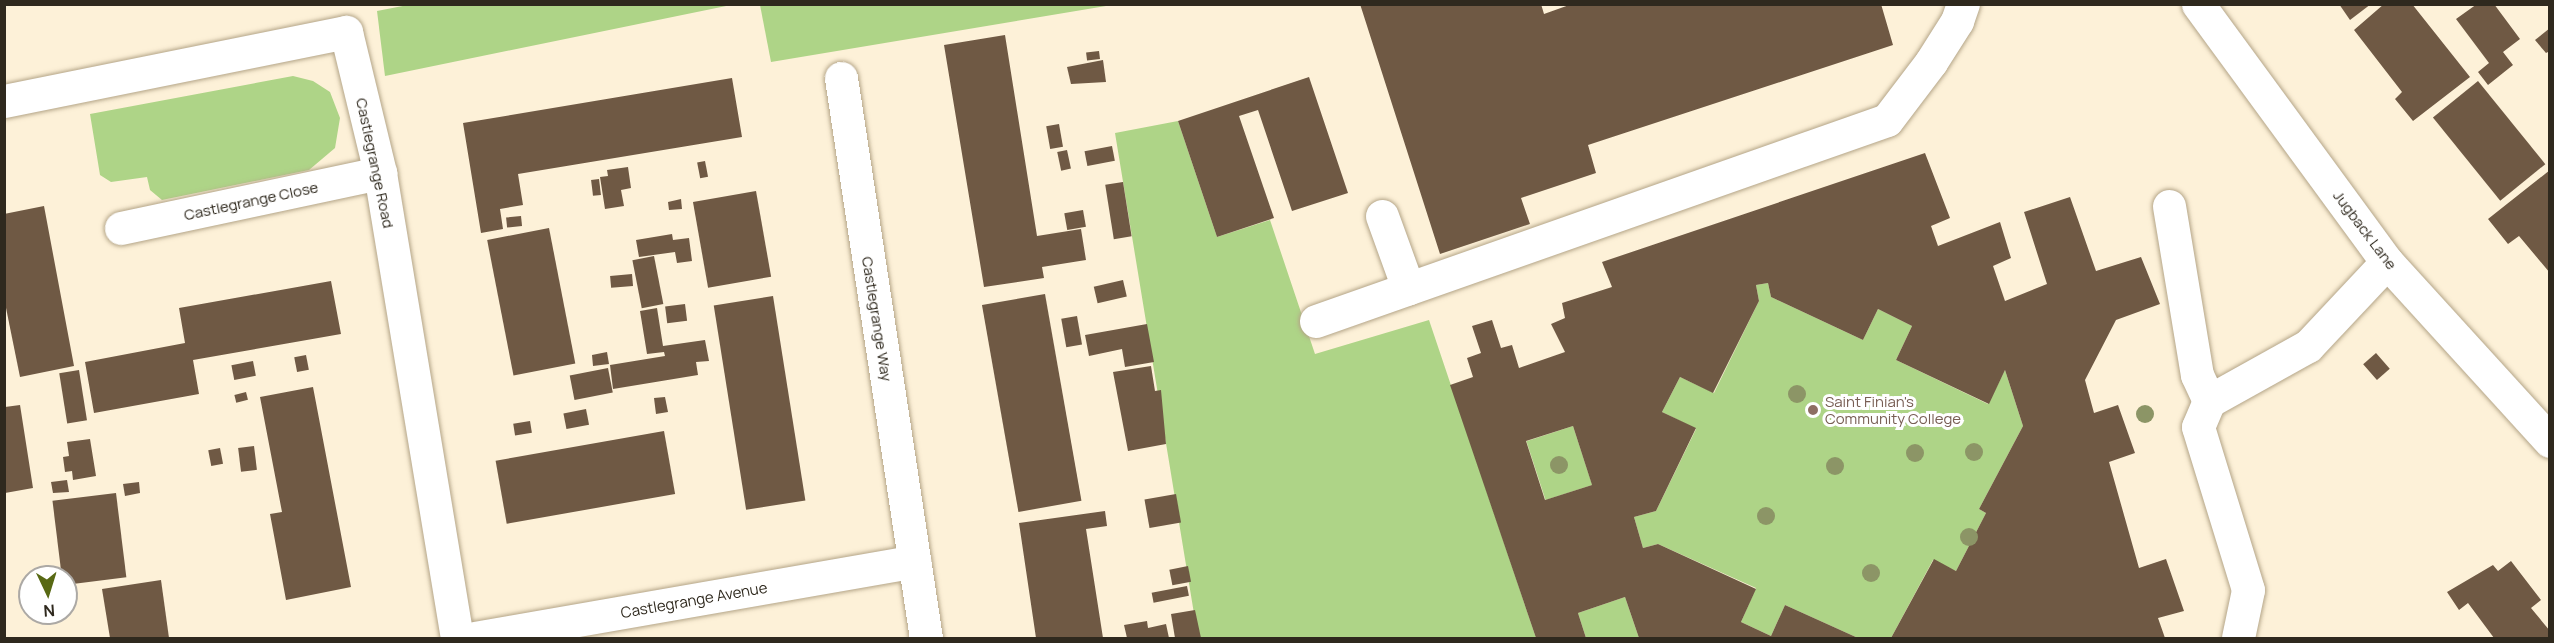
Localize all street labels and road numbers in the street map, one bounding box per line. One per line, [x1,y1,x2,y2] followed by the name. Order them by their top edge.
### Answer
[352,96,398,230] street label: Castlegrange Road
[182,178,320,224] street label: Castlegrange Close
[2329,187,2401,273] street label: Jugback Lane
[858,255,896,383] street label: Castlegrange Way
[619,578,769,622] street label: Castlegrange Avenue

